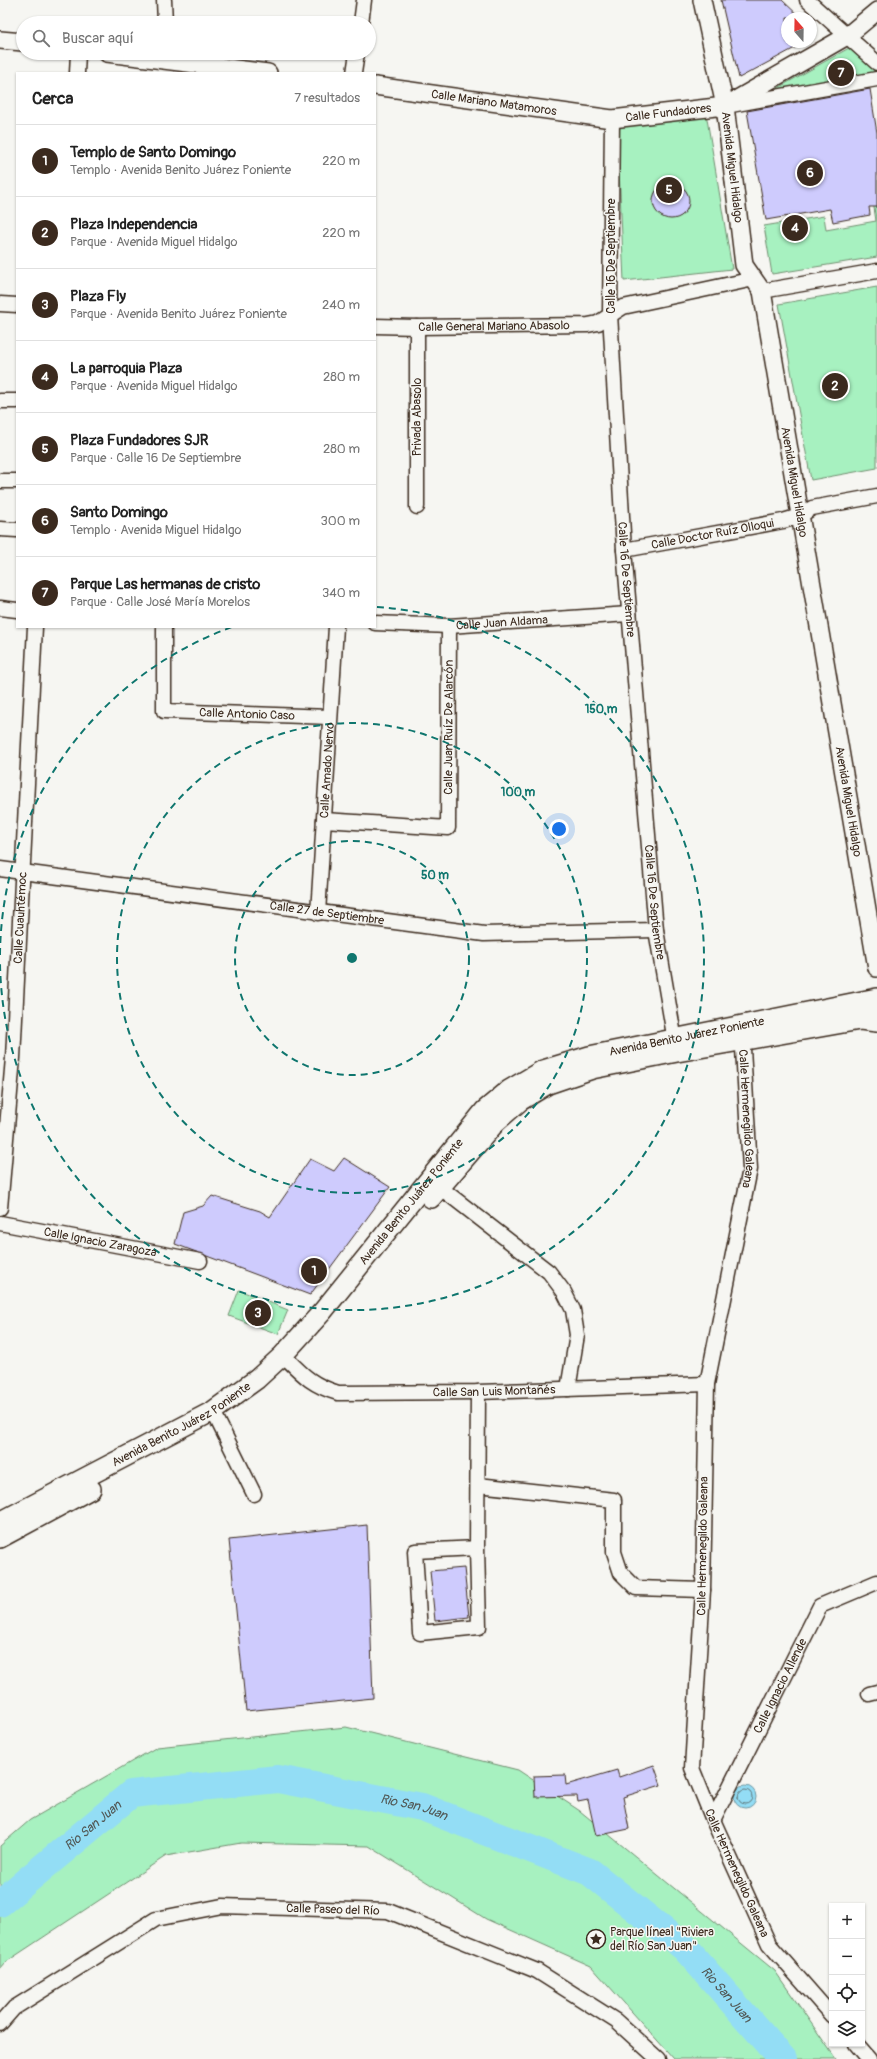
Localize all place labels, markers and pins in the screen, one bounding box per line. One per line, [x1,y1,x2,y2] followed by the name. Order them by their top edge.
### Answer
[828,58,854,88] pin: 7
[797,158,823,188] pin: 6
[656,175,682,205] pin: 5
[782,213,808,243] pin: 4
[822,371,848,401] pin: 2
[345,951,359,965] centre of rings
[301,1256,327,1286] pin: 1
[245,1298,271,1328] pin: 3
[610,1925,714,1954] place label: Parque líneal "Riviera del Río San Juan"
[585,1928,607,1950] place icon: Parque líneal "Riviera del Río San Juan"

